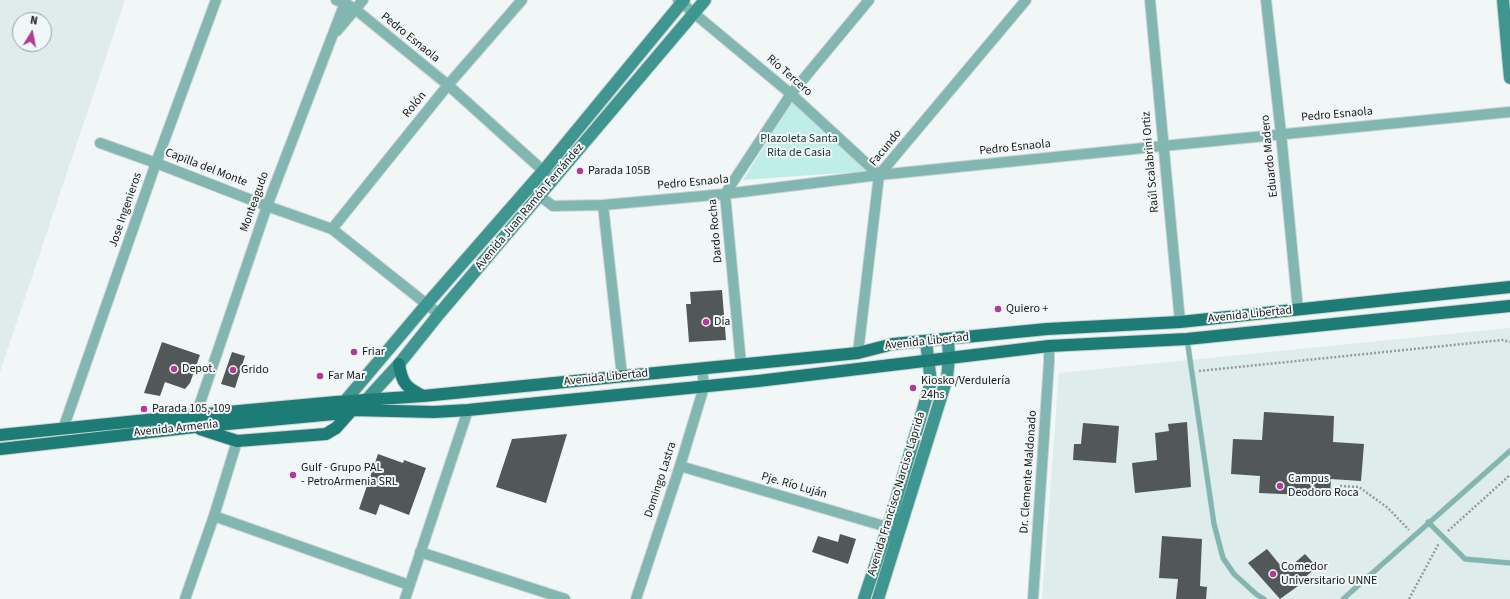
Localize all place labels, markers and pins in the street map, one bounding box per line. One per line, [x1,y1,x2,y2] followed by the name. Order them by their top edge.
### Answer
[588,164,650,178] place label: Parada 105B
[575,166,585,176] marker: Parada 105B
[1006,302,1048,316] place label: Quiero +
[993,304,1003,314] marker: Quiero +
[714,315,730,329] place label: Dia
[701,317,711,327] marker: Dia
[362,345,385,359] place label: Friar
[349,347,359,357] marker: Friar
[182,362,215,376] place label: Depot.
[241,363,269,377] place label: Grido
[169,364,179,374] marker: Depot.
[228,365,238,375] marker: Grido
[328,369,365,383] place label: Far Mar
[315,371,325,381] marker: Far Mar
[921,374,1010,402] place label: Kiosko/Verdulería 24hs
[908,383,918,393] marker: Kiosko/Verdulería 24hs
[152,402,231,416] place label: Parada 105, 109
[139,404,149,414] marker: Parada 105, 109
[301,461,398,489] place label: Gulf - Grupo PAL - PetroArmenia SRL
[288,470,298,480] marker: Gulf - Grupo PAL - PetroArmenia SRL
[1288,472,1359,500] place label: Campus Deodoro Roca
[1275,481,1285,491] marker: Campus Deodoro Roca
[1281,560,1377,588] place label: Comedor Universitario UNNE
[1268,569,1278,579] marker: Comedor Universitario UNNE

